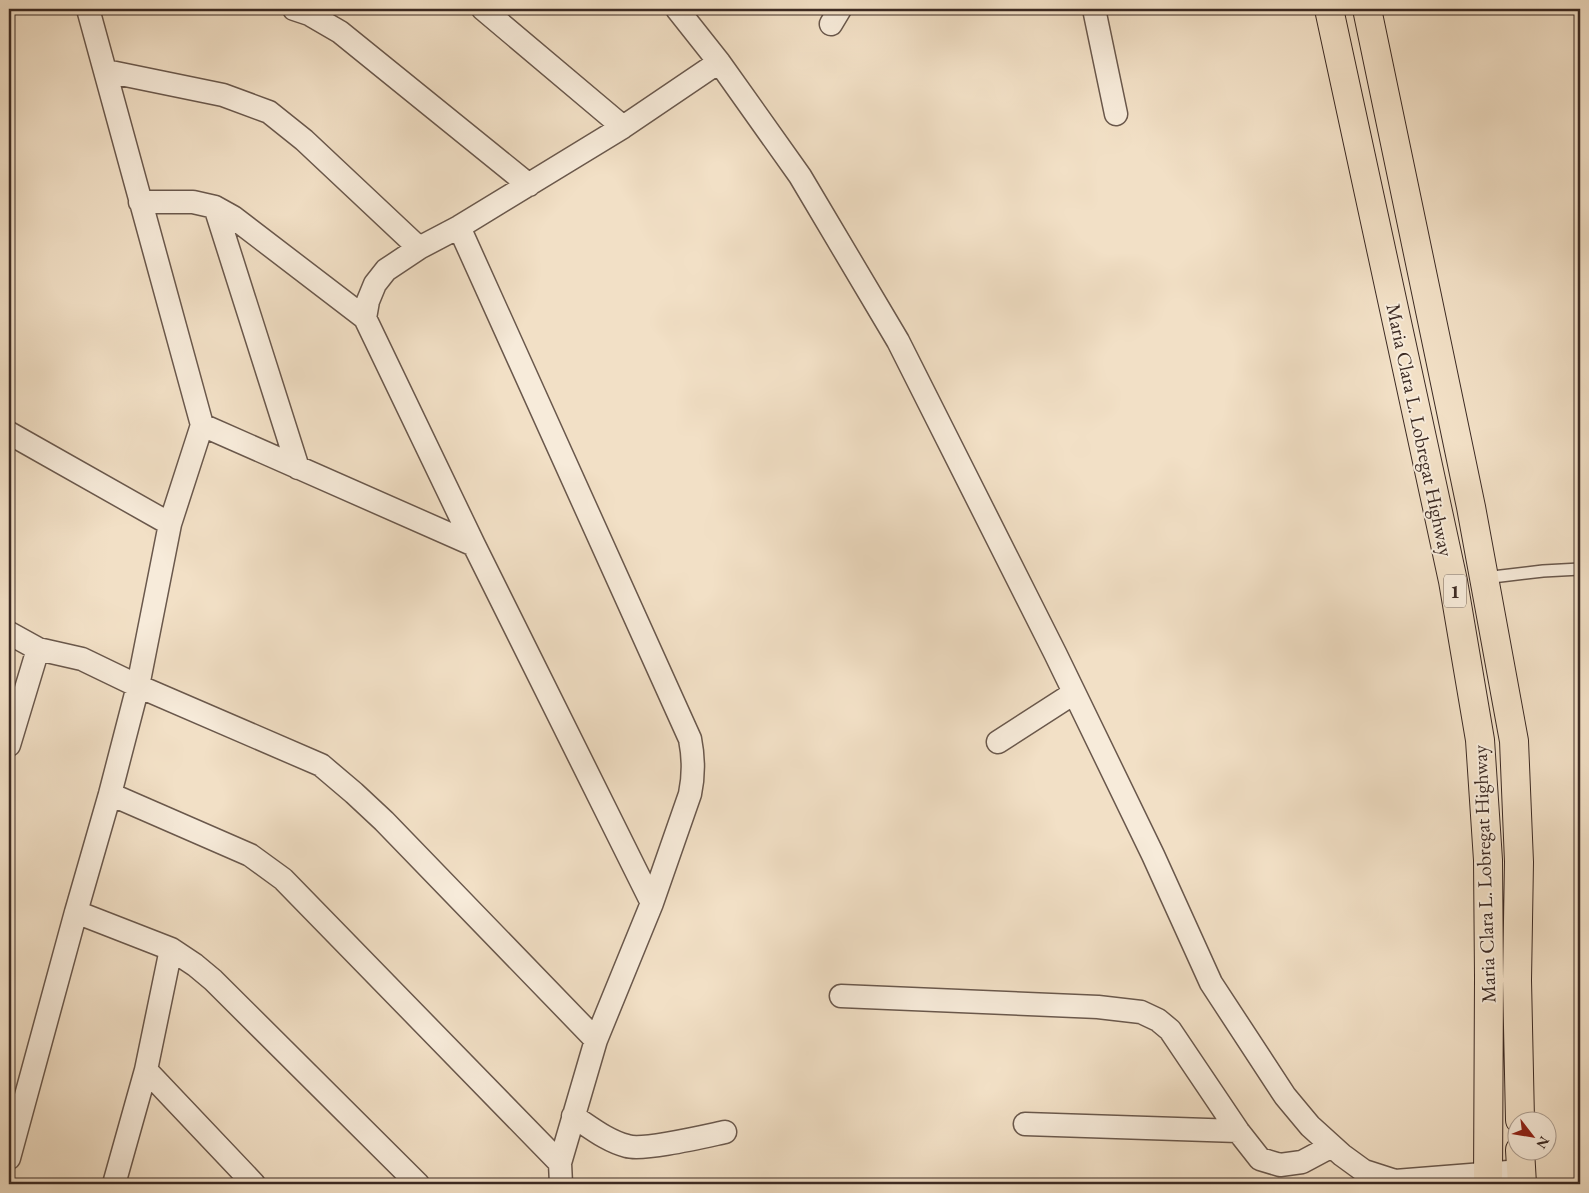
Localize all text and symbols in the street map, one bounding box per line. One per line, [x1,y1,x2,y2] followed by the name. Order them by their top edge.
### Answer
[1380,301,1460,559] street label: Maria Clara L. Lobregat Highway
[1444,574,1466,608] road number: 1
[1466,744,1501,1003] street label: Maria Clara L. Lobregat Highway
[1506,1110,1556,1160] north arrow
[1532,1133,1554,1153] text: N

